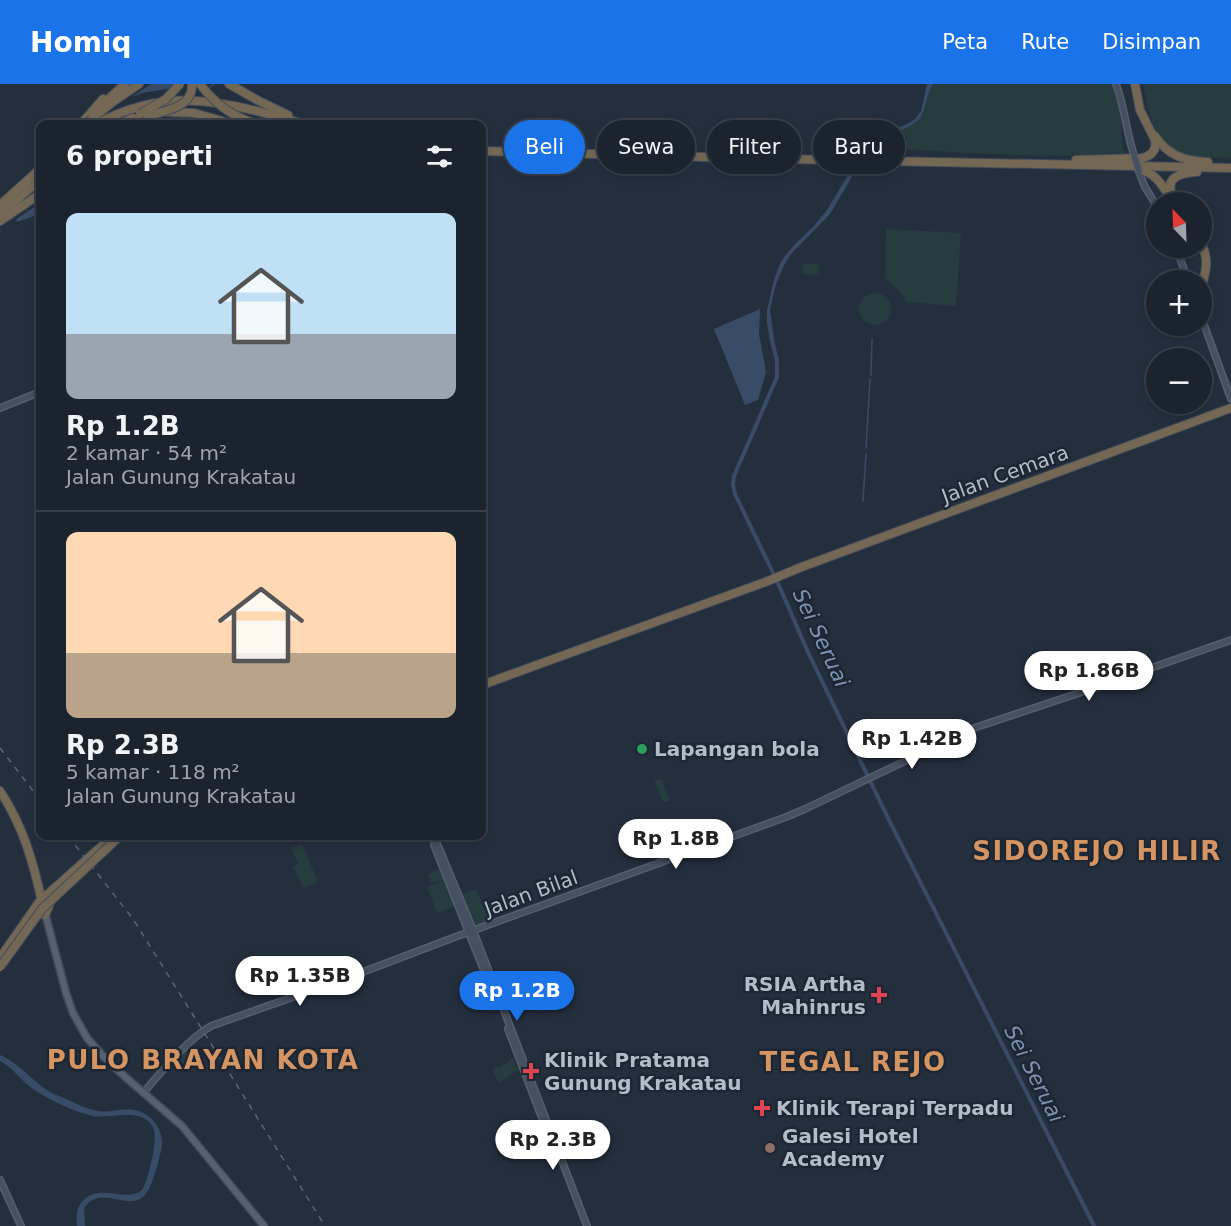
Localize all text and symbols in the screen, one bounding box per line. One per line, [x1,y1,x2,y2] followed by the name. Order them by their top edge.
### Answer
[30,26,132,59] text: Homiq
[942,30,988,54] text: Peta
[1021,30,1069,54] text: Rute
[1102,30,1201,54] text: Disimpan
[504,120,585,174] chip: Beli
[597,120,695,174] chip: Sewa
[707,120,801,174] chip: Filter
[813,120,905,174] chip: Baru
[423,140,456,173] icon: filters
[66,141,213,171] text: 6 properti
[1146,192,1212,258] north arrow
[1146,192,1212,414] map controls
[207,252,315,360] icon: home
[1146,270,1212,336] button: +
[1146,348,1212,414] button: −
[66,411,180,441] text: Rp 1.2B
[936,440,1072,509] street label: Jalan Cemara
[66,441,227,465] text: 2 kamar · 54 m²
[66,465,296,489] text: Jalan Gunung Krakatau
[207,571,315,679] icon: home
[788,585,854,691] water label: Sei Seruai
[1027,651,1151,702] pin: Rp 1.86B
[1038,658,1140,682] text: Rp 1.86B
[850,719,974,770] pin: Rp 1.42B
[861,726,963,750] text: Rp 1.42B
[66,730,180,760] text: Rp 2.3B
[654,737,820,761] place label: Lapangan bola
[635,742,649,756] marker: Lapangan bola
[66,760,240,784] text: 5 kamar · 118 m²
[66,784,296,808] text: Jalan Gunung Krakatau
[621,819,731,870] pin: Rp 1.8B
[632,826,720,850] text: Rp 1.8B
[972,836,1222,866] district label: SIDOREJO HILIR
[479,865,581,922] street label: Jalan Bilal
[238,956,362,1007] pin: Rp 1.35B
[249,963,351,987] text: Rp 1.35B
[462,971,572,1022] pin: Rp 1.2B
[744,972,866,1019] place label: RSIA Artha Mahinrus
[473,978,561,1002] text: Rp 1.2B
[870,986,888,1004] marker: RSIA Artha Mahinrus
[999,1021,1069,1127] water label: Sei Seruai
[47,1045,359,1075] district label: PULO BRAYAN KOTA
[759,1047,947,1077] district label: TEGAL REJO
[544,1048,742,1095] place label: Klinik Pratama Gunung Krakatau
[522,1062,540,1080] marker: Klinik Pratama Gunung Krakatau
[776,1096,1013,1120] place label: Klinik Terapi Terpadu
[753,1099,771,1117] marker: Klinik Terapi Terpadu
[498,1120,608,1171] pin: Rp 2.3B
[782,1124,919,1171] place label: Galesi Hotel Academy
[509,1127,597,1151] text: Rp 2.3B
[763,1141,777,1155] marker: Galesi Hotel Academy

